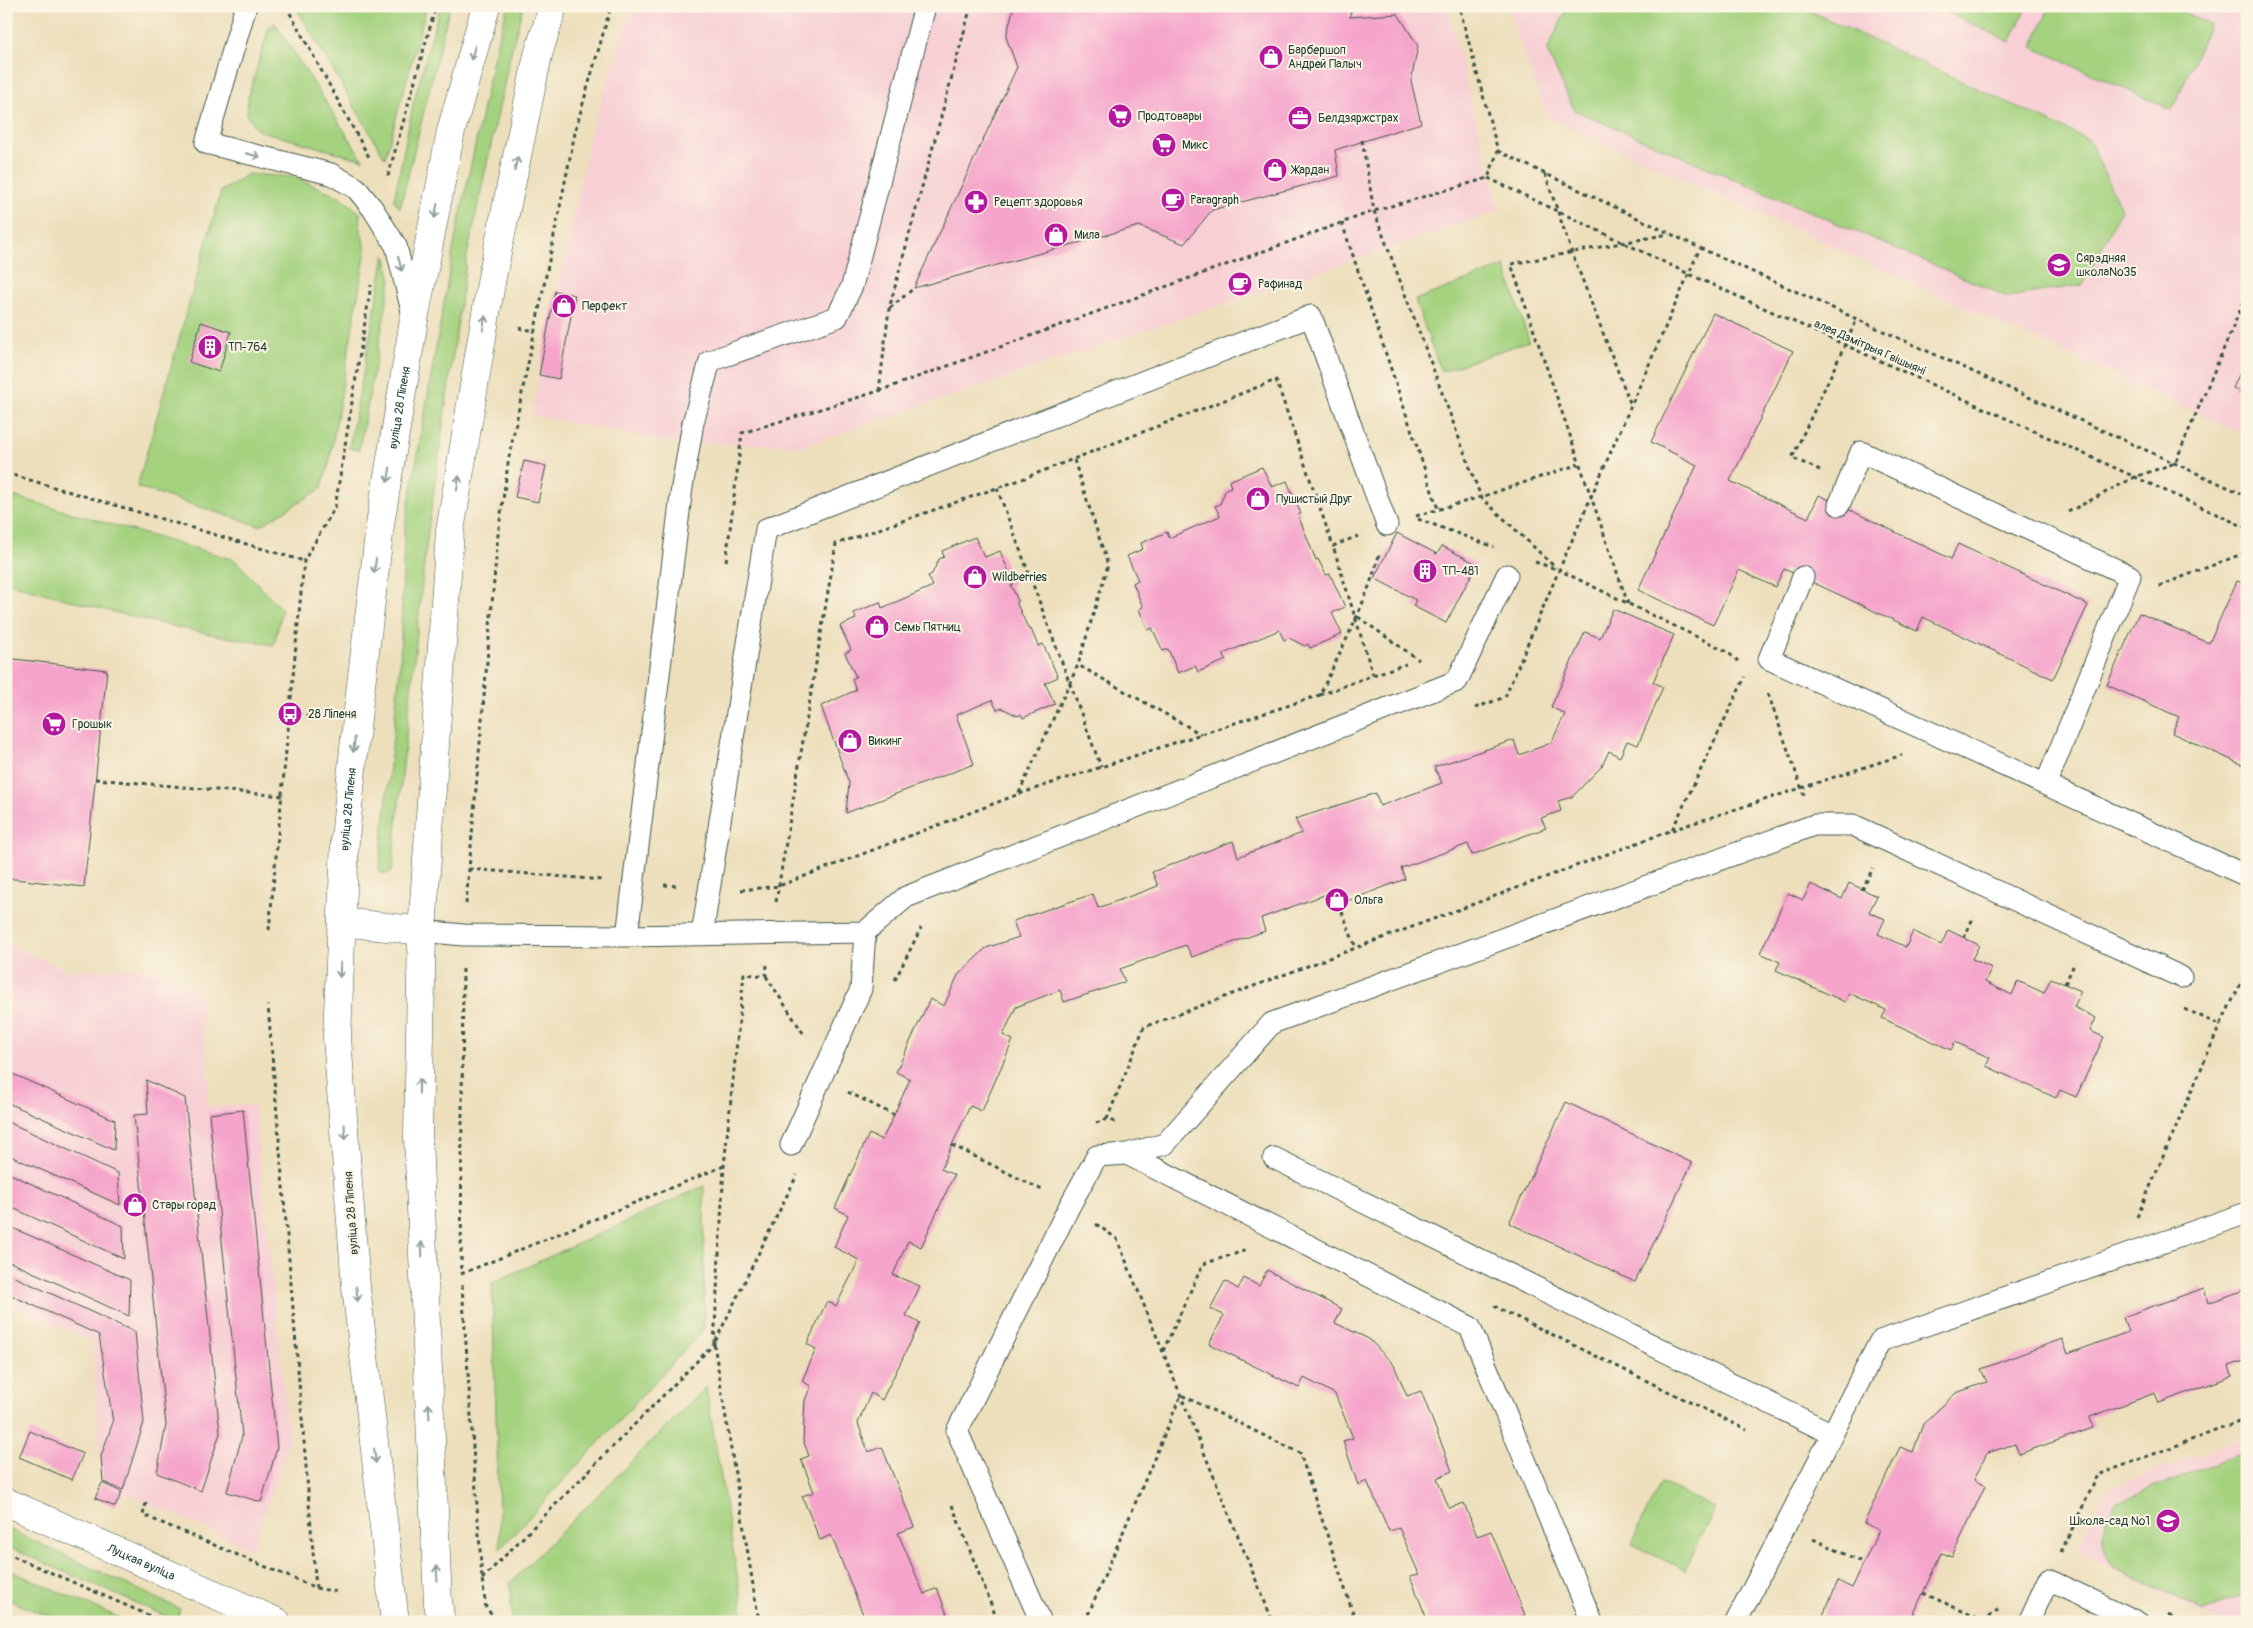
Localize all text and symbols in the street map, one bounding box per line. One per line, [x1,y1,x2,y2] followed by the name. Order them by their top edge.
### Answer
[1288,43,1362,72] place label: Барбершоп Андрей Палыч
[1258,44,1284,70] shop icon: Барбершоп Андрей Палыч
[468,45,477,61] one-way arrow
[1107,103,1133,129] supermarket icon: Продтовары
[1287,105,1313,131] office icon: Белдзяржстрах
[1138,109,1202,124] place label: Продтовары
[1318,111,1399,126] place label: Белдзяржстрах
[1151,132,1177,158] supermarket icon: Микс
[1182,138,1208,153] place label: Микс
[245,151,261,160] one-way arrow
[511,156,521,172] one-way arrow
[1262,157,1288,183] shop icon: Жардан
[1290,163,1329,178] place label: Жардан
[1160,187,1186,213] cafe icon: Paragraph
[963,189,989,215] pharmacy icon: Рецепт здоровья
[1190,193,1239,208] place label: Paragraph
[994,195,1083,210] place label: Рецепт здоровья
[430,203,440,219] one-way arrow
[1043,222,1069,248] shop icon: Мила
[1074,228,1100,243] place label: Мила
[2076,251,2137,280] place label: Сярэдняя школа№35
[2046,252,2072,278] school or university icon: Сярэдняя школа№35
[396,255,406,271] one-way arrow
[1227,271,1253,297] cafe icon: Рафинад
[1258,277,1303,292] place label: Рафинад
[551,293,577,319] shop icon: Перфект
[582,299,627,314] place label: Перфект
[480,315,490,331] one-way arrow
[1812,316,1928,379] street label: алея Дзмітрыя Гвішыяні
[197,334,223,360] building icon: ТП-764
[228,340,267,355] place label: ТП-764
[386,365,414,450] street label: вуліца 28 Ліпеня
[383,466,393,482] one-way arrow
[453,476,463,492] one-way arrow
[1245,486,1271,512] shop icon: Пушистый Друг
[1276,492,1352,507] place label: Пушистый Друг
[370,558,380,574] one-way arrow
[1412,558,1438,584] building icon: ТП-481
[962,564,988,590] shop icon: Wildberries
[1442,564,1479,579] place label: ТП-481
[992,570,1048,585] place label: Wildberries
[864,614,890,640] shop icon: Семь Пятниц
[894,620,962,635] place label: Семь Пятниц
[277,701,303,727] bus stop icon: 28 Ліпеня
[308,707,357,722] place label: 28 Ліпеня
[41,711,67,737] supermarket icon: Грошык
[72,717,112,732] place label: Грошык
[837,728,863,754] shop icon: Викинг
[868,734,902,749] place label: Викинг
[349,737,359,753] one-way arrow
[338,767,360,851] street label: вуліца 28 Ліпеня
[1324,887,1350,913] shop icon: Ольга
[1354,893,1384,908] place label: Ольга
[335,962,345,978] one-way arrow
[414,1078,424,1094] one-way arrow
[340,1124,349,1140] one-way arrow
[341,1170,362,1255] street label: вуліца 28 Ліпеня
[122,1192,148,1218] shop icon: Стары горад
[152,1198,217,1213] place label: Стары горад
[417,1241,427,1257] one-way arrow
[352,1286,362,1302] one-way arrow
[425,1403,434,1419] one-way arrow
[370,1448,380,1464] one-way arrow
[2155,1508,2181,1534] school or university icon: Школа-сад №1
[2070,1514,2150,1529] place label: Школа-сад №1
[104,1540,178,1584] street label: Луцкая вуліца
[432,1566,442,1582] one-way arrow

